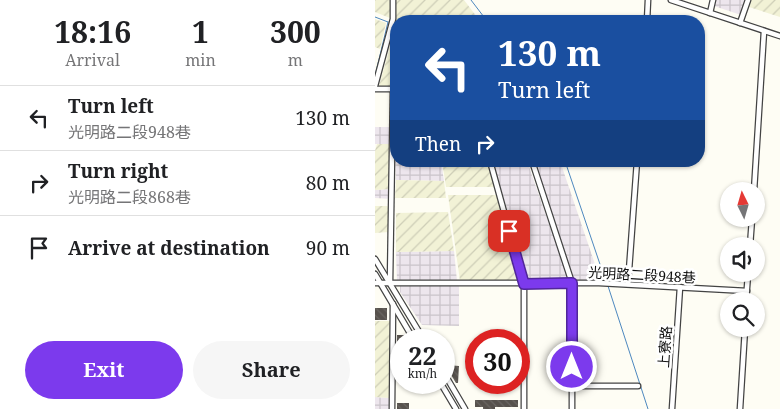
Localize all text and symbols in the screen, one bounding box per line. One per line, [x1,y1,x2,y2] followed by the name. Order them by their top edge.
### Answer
[54,11,131,52] text: 18:16
[192,11,209,52] text: 1
[270,11,321,52] text: 300
[498,29,601,76] text: 130 m
[415,35,480,100] icon: left
[65,49,120,71] text: Arrival
[185,49,216,71] text: min
[288,49,303,71] text: m
[498,74,590,104] text: Turn left
[68,93,154,119] text: Turn left
[25,104,53,132] icon: left
[295,105,350,131] text: 130 m
[68,121,191,143] text: 光明路二段948巷
[471,130,499,158] icon: right
[415,131,461,157] text: Then
[68,158,168,184] text: Turn right
[25,169,53,197] icon: right
[306,170,350,196] text: 80 m
[720,182,765,228] north arrow
[720,182,765,337] map controls
[68,186,191,208] text: 光明路二段868巷
[488,210,530,252] pin
[495,217,523,245] icon: arrive
[25,234,53,262] icon: arrive
[68,235,270,261] text: Arrive at destination
[306,235,350,261] text: 90 m
[720,237,765,282] button: sound
[588,262,696,287] street label: 光明路二段948巷
[720,292,765,337] button: search
[654,325,675,369] street label: 上寮路
[465,329,530,394] speed limit sign: 30
[408,338,437,372] text: 22
[545,340,597,392] position arrow
[25,341,183,399] button: Exit
[193,341,350,399] button: Share
[408,365,437,382] text: km/h

